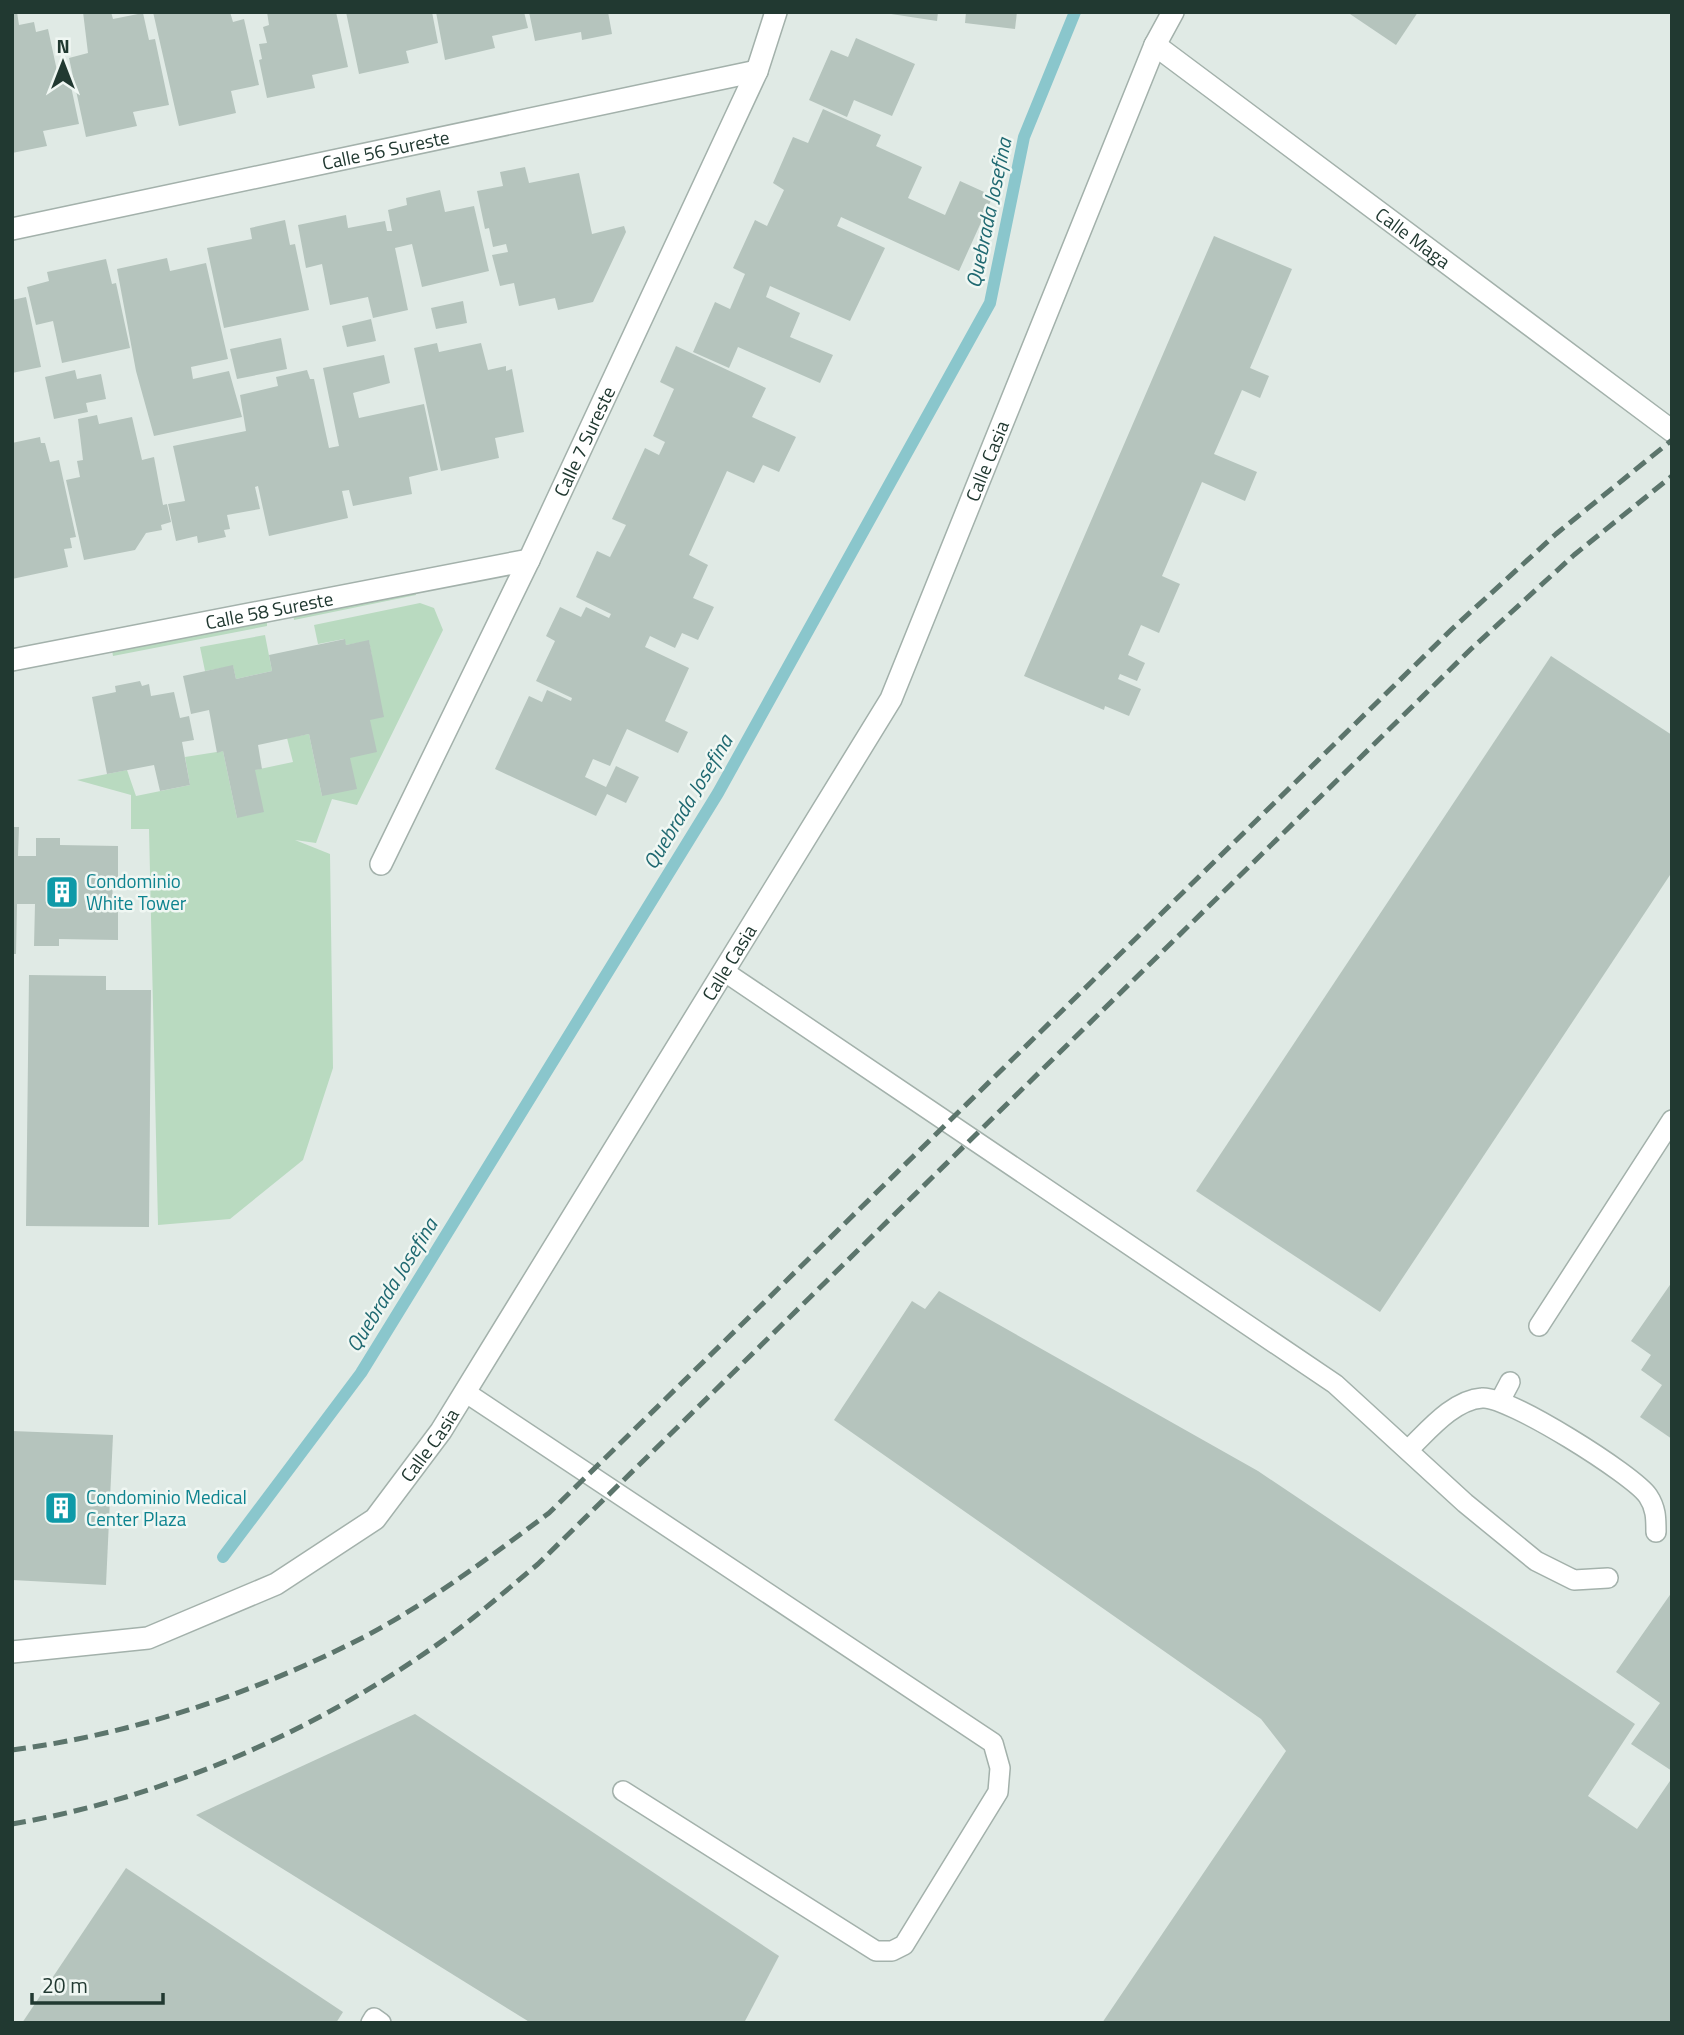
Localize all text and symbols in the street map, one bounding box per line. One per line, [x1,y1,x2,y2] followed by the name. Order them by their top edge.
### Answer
[28,28,98,98] north arrow
[56,31,70,60] text: N
[319,122,452,177] street label: Calle 56 Sureste
[957,133,1020,291] water label: Quebrada Josefina
[1370,200,1457,275] street label: Calle Maga
[546,381,622,501] street label: Calle 7 Sureste
[957,416,1016,506] street label: Calle Casia
[203,583,335,636] street label: Calle 58 Sureste
[634,727,741,875] water label: Quebrada Josefina
[86,866,187,917] place label: Condominio White Tower
[43,873,81,911] building icon: Condominio White Tower
[694,918,763,1006] street label: Calle Casia
[337,1210,446,1358] water label: Quebrada Josefina
[393,1402,466,1488] street label: Calle Casia
[86,1482,247,1533] place label: Condominio Medical Center Plaza
[42,1489,80,1527] building icon: Condominio Medical Center Plaza
[32,1962,163,2006] scale bar
[42,1969,88,2001] text: 20 m

